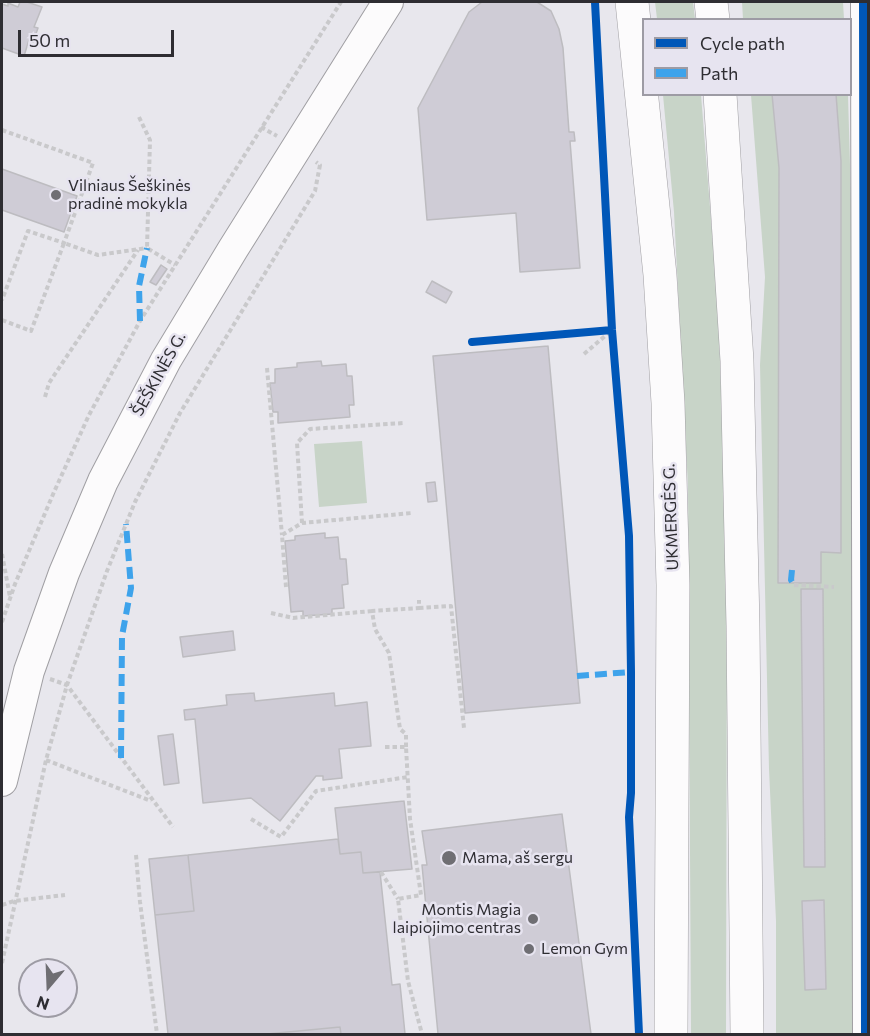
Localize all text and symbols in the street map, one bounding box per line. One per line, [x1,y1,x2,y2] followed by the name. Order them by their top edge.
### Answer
[21,18,177,56] scale bar
[642,18,852,96] legend
[29,29,70,51] text: 50 m
[700,32,785,54] text: Cycle path
[700,62,738,84] text: Path
[68,176,191,214] place label: Vilniaus Šeškinės pradinė mokykla
[49,188,63,202] marker: Vilniaus Šeškinės pradinė mokykla
[128,329,190,419] street label: ŠEŠKINĖS G.
[660,463,682,571] street label: UKMERGĖS G.
[462,848,573,868] place label: Mama, aš sergu
[440,849,458,867] marker: Mama, aš sergu
[393,900,521,938] place label: Montis Magia laipiojimo centras
[526,912,540,926] marker: Montis Magia laipiojimo centras
[541,939,628,959] place label: Lemon Gym
[522,942,536,956] marker: Lemon Gym
[18,958,78,1018] north arrow
[34,993,51,1015] text: N

